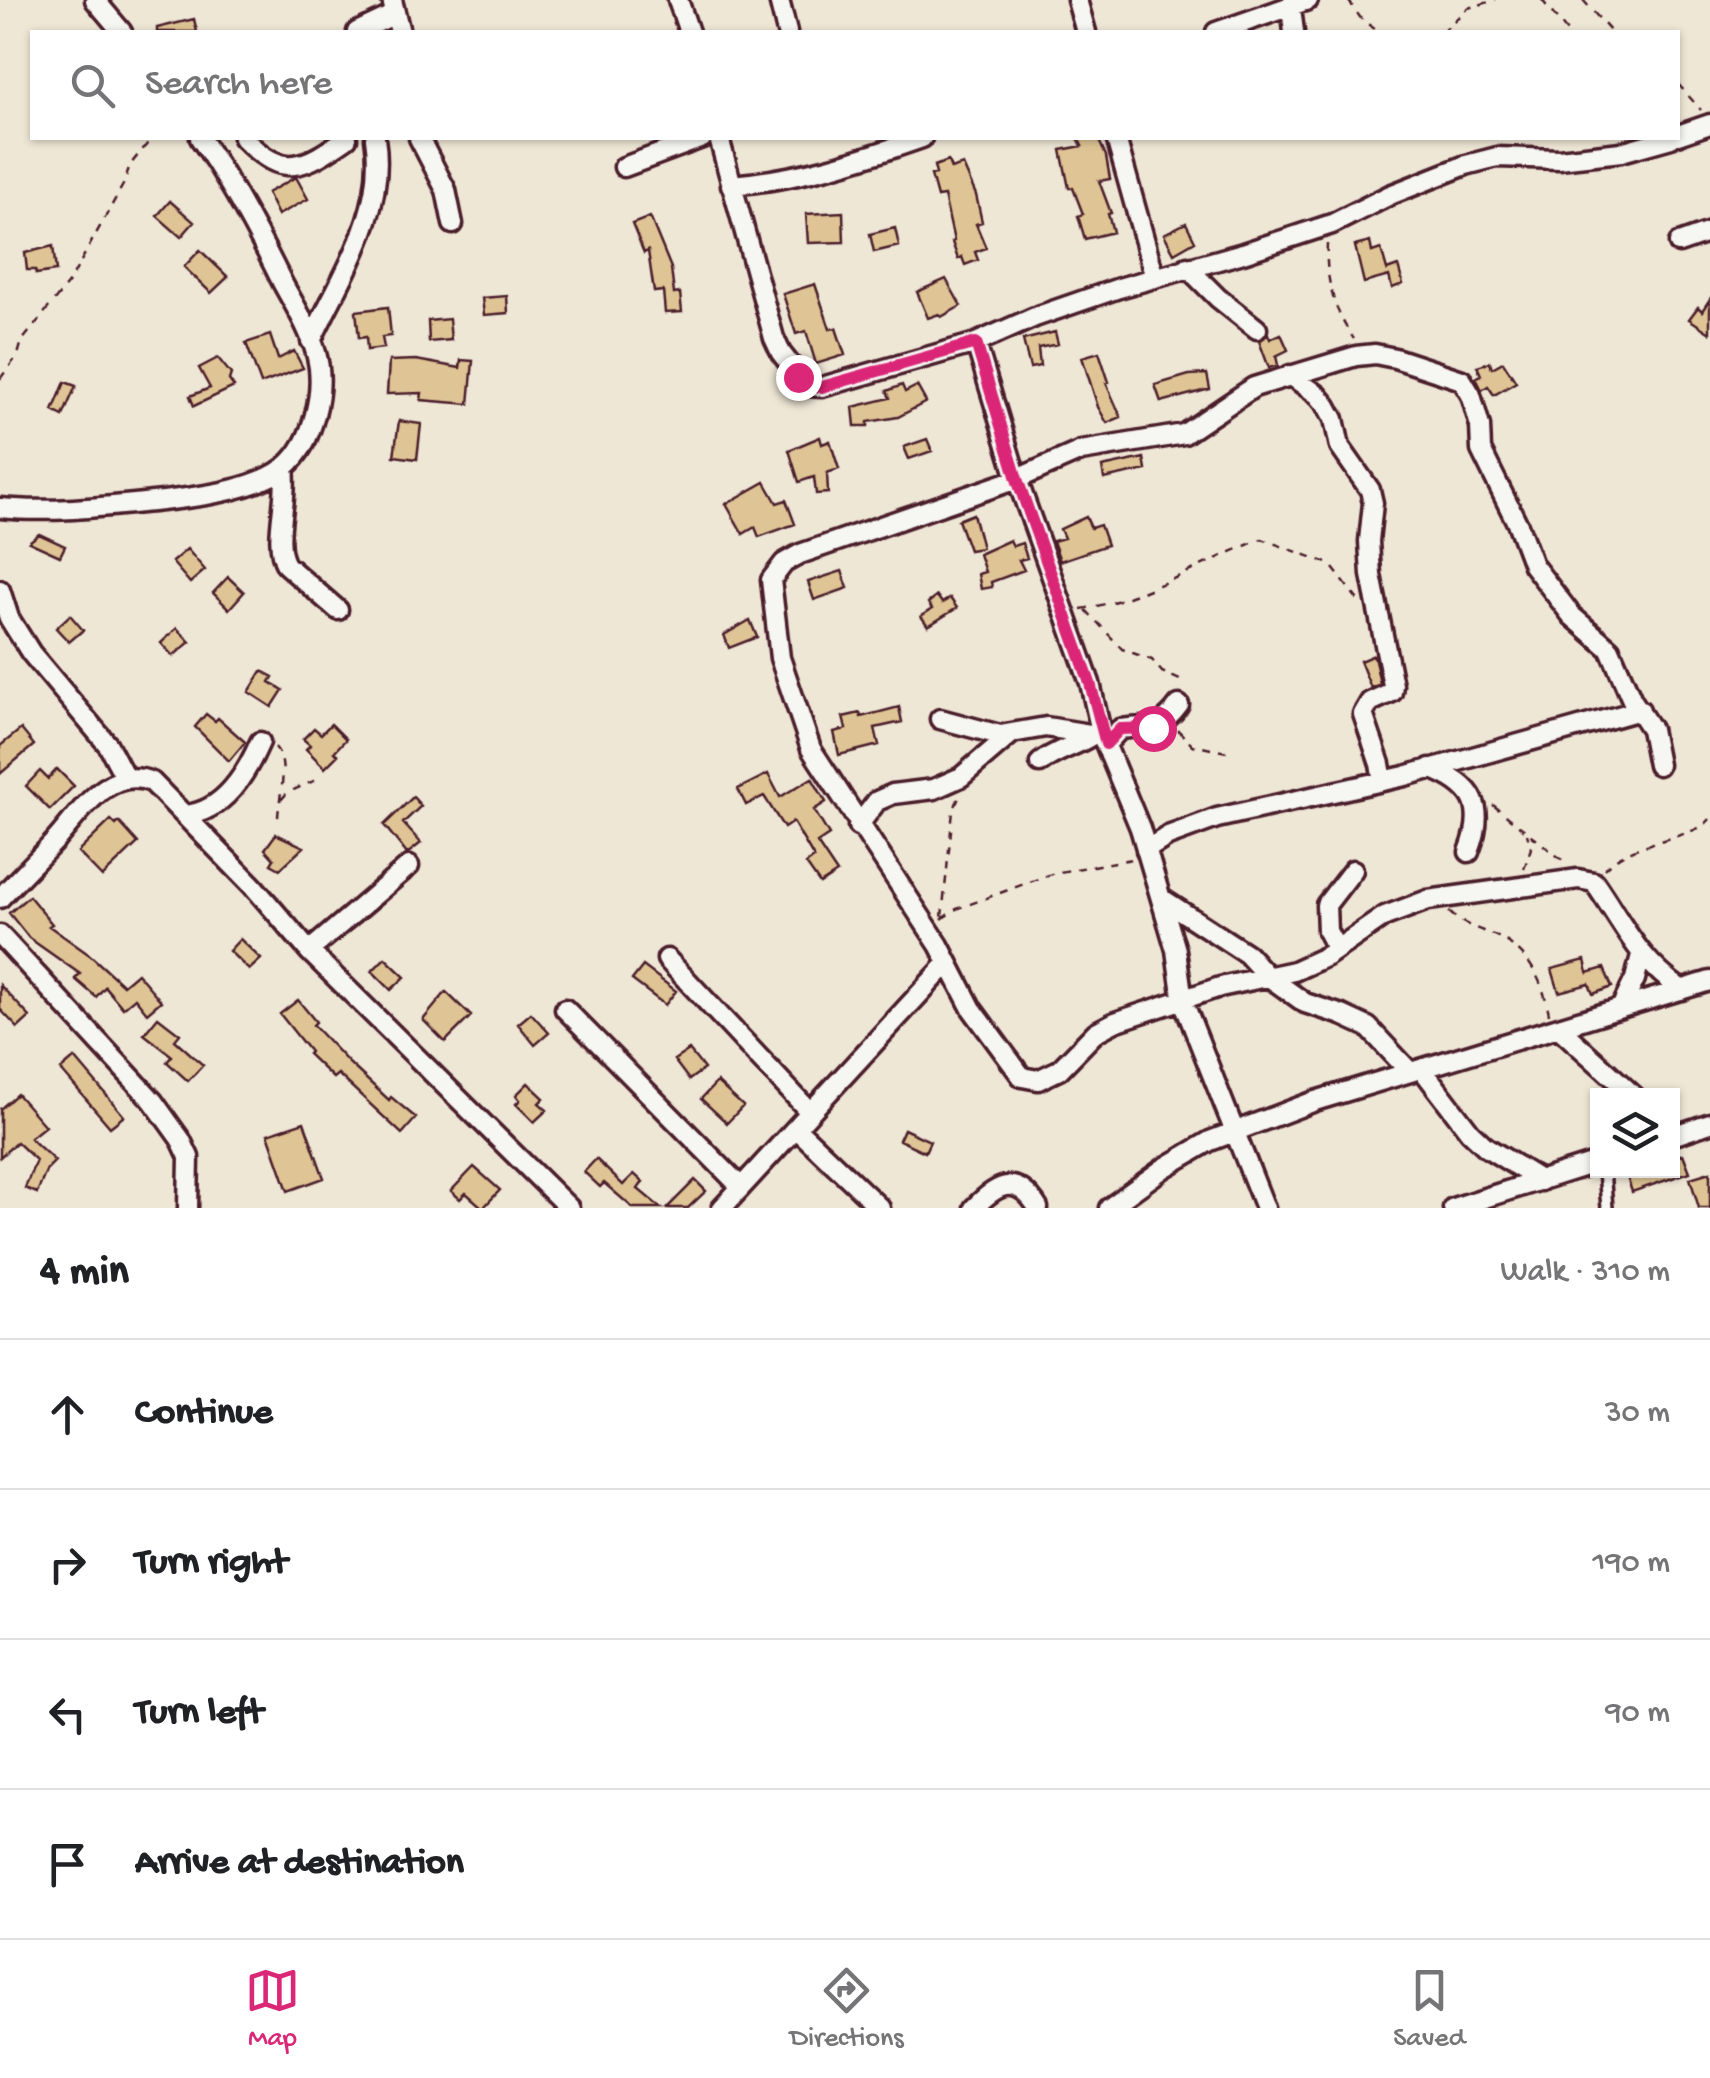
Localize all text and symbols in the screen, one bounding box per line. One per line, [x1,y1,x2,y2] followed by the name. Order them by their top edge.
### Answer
[30,30,1680,140] search box
[65,58,120,113] icon: search
[145,63,332,107] text: Search here
[776,355,822,401] route end
[1131,706,1177,752] route start
[1590,1088,1680,1178] map controls
[1590,1088,1680,1178] button: layers
[40,1249,129,1298] text: 4 min
[1501,1254,1670,1292] text: Walk · 310 m
[40,1387,95,1442] icon: ahead
[135,1392,273,1436] text: Continue
[1605,1395,1670,1433] text: 30 m
[40,1537,95,1592] icon: right
[135,1542,287,1586] text: Turn right
[1593,1545,1670,1583] text: 190 m
[40,1687,95,1742] icon: left
[135,1692,263,1736] text: Turn left
[1606,1695,1670,1733] text: 90 m
[40,1837,95,1892] icon: arrive
[135,1842,464,1886] text: Arrive at destination
[245,1963,300,2056] tab: Map
[790,1963,904,2056] tab: Directions
[1393,1963,1465,2056] tab: Saved

